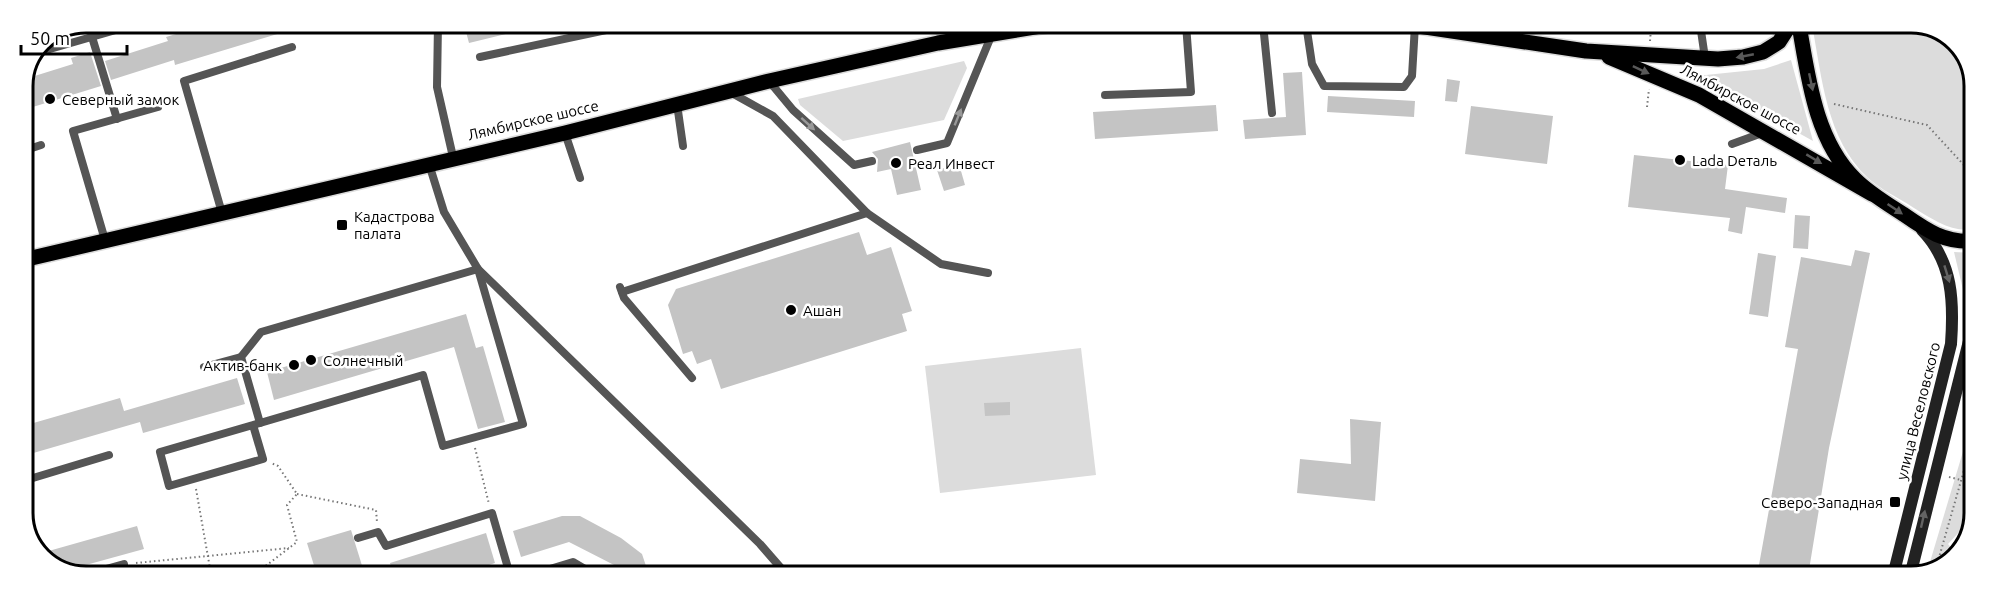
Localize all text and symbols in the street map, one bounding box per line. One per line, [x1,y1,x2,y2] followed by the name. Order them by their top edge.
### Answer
[21,18,128,56] scale bar
[30,28,70,48] text: 50 m
[1735,52,1754,61] one-way arrow
[1678,60,1804,138] street label: Лямбирское шоссе
[1633,65,1650,74] one-way arrow
[1806,73,1816,91] one-way arrow
[62,91,180,108] place label: Северный замок
[43,92,57,106] marker: Северный замок
[466,97,600,143] street label: Лямбирское шоссе
[953,108,963,126] one-way arrow
[800,117,815,130] one-way arrow
[1692,152,1777,169] place label: Lada Dеталь
[1673,153,1687,167] marker: Lada Dеталь
[1806,154,1822,165] one-way arrow
[908,155,995,172] place label: Реал Инвест
[889,156,903,170] marker: Реал Инвест
[1887,203,1903,214] one-way arrow
[354,208,435,242] place label: Кадастрова палата
[335,218,349,232] marker: Кадастрова палата
[1943,265,1952,283] one-way arrow
[803,302,841,319] place label: Ашан
[784,303,798,317] marker: Ашан
[1893,340,1943,482] street label: улица Веселовского
[323,352,403,369] place label: Солнечный
[304,353,318,367] marker: Солнечный
[203,357,282,374] place label: Актив-банк
[287,358,301,372] marker: Актив-банк
[1761,494,1883,511] place label: Северо-Западная
[1888,495,1902,509] marker: Северо-Западная
[1919,510,1929,529] one-way arrow

